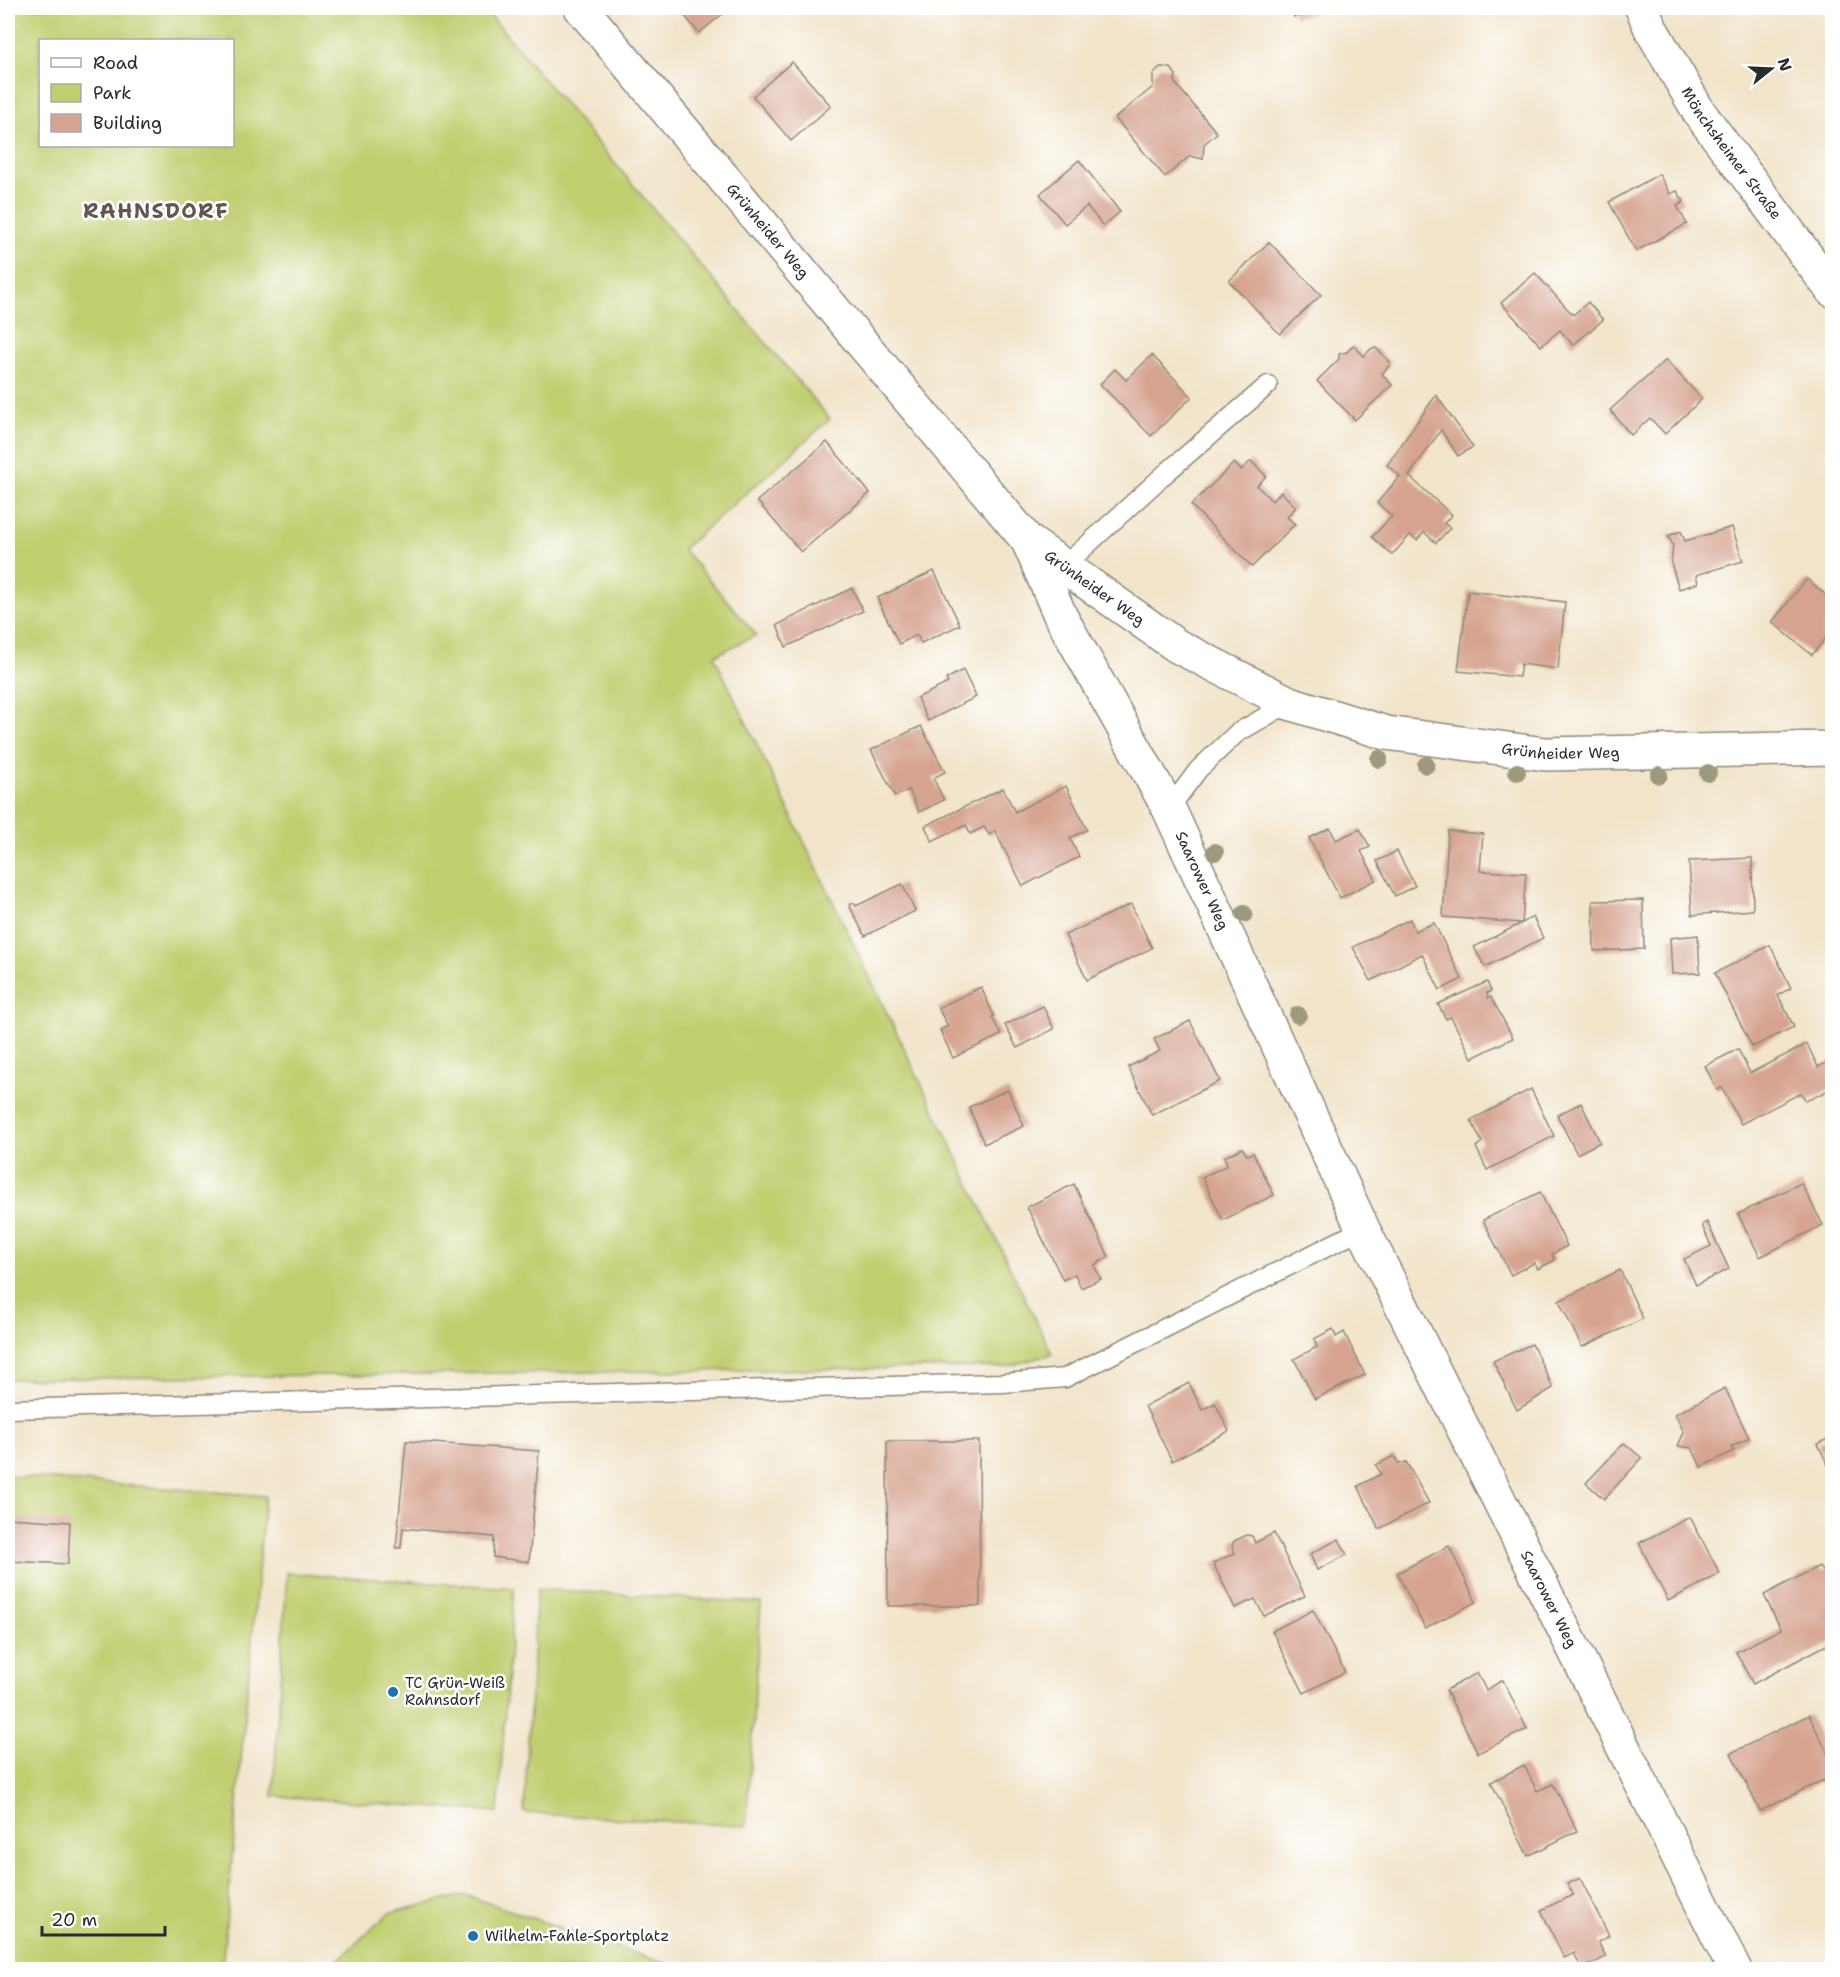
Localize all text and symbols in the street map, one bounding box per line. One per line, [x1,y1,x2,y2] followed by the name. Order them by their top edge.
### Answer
[39,39,234,147] legend
[1741,39,1801,99] north arrow
[93,51,138,75] text: Road
[1773,55,1797,74] text: N
[93,81,132,105] text: Park
[1677,83,1786,224] street label: Mönchsheimer Straße
[93,111,162,135] text: Building
[722,179,814,283] street label: Grünheider Weg
[83,197,229,225] district label: RAHNSDORF
[1040,546,1149,630] street label: Grünheider Weg
[1500,738,1620,764] street label: Grünheider Weg
[1171,828,1233,933] street label: Saarower Weg
[1516,1547,1582,1651] street label: Saarower Weg
[405,1673,505,1710] place label: TC Grün-Weiß Rahnsdorf
[386,1685,400,1699] marker: TC Grün-Weiß Rahnsdorf
[42,1899,165,1937] scale bar
[51,1908,97,1932] text: 20 m
[485,1926,669,1946] place label: Wilhelm-Fahle-Sportplatz
[466,1929,480,1943] marker: Wilhelm-Fahle-Sportplatz

